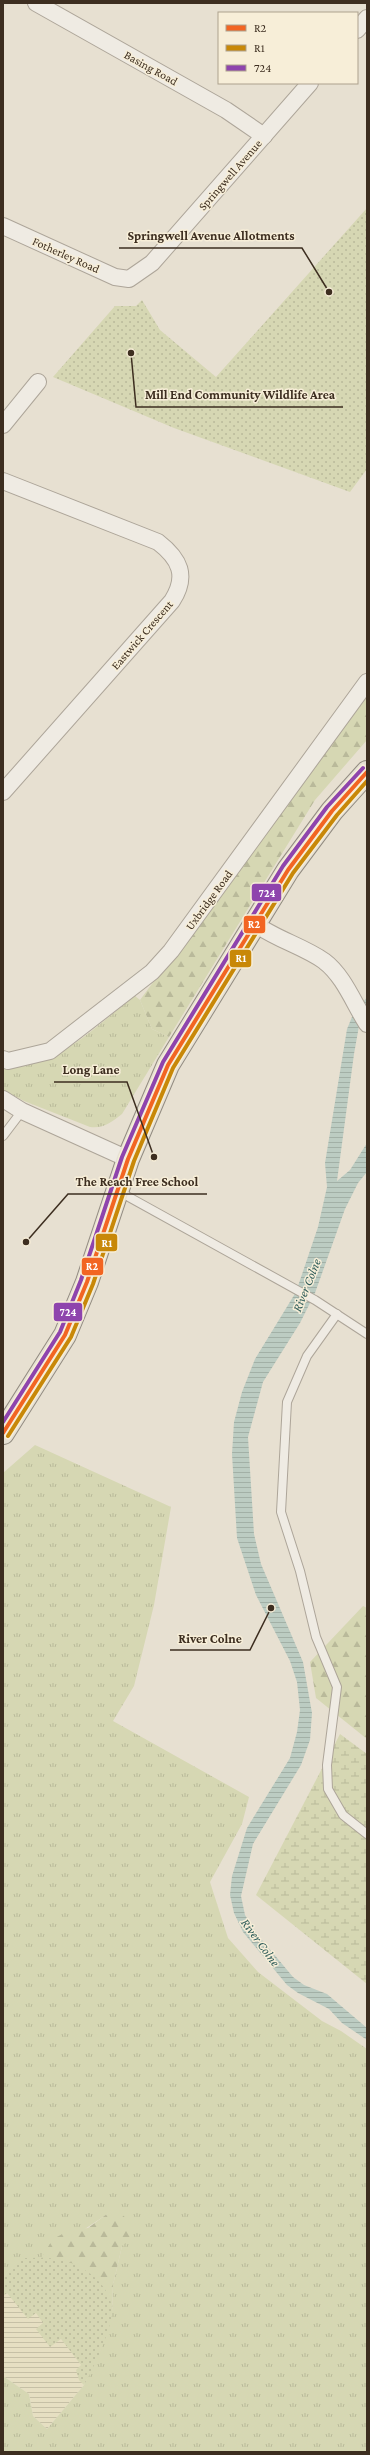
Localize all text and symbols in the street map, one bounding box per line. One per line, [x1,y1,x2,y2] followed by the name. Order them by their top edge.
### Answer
[218,12,358,84] legend
[254,21,267,35] text: R2
[254,41,265,55] text: R1
[122,48,181,89] street label: Basing Road
[254,61,271,75] text: 724
[195,137,265,213] street label: Springwell Avenue
[119,223,302,248] callout: Springwell Avenue Allotments
[128,228,294,243] text: Springwell Avenue Allotments
[30,234,102,276] street label: Fotherley Road
[136,382,343,407] callout: Mill End Community Wildlife Area
[145,387,336,402] text: Mill End Community Wildlife Area
[108,597,177,673] street label: Eastwick Crescent
[183,867,236,933] street label: Uxbridge Road
[251,883,282,902] line badge: 724
[259,887,275,899] text: 724
[243,915,266,934] line badge: R2
[248,918,261,930] text: R2
[229,949,252,968] line badge: R1
[236,952,246,964] text: R1
[54,1057,127,1082] callout: Long Lane
[62,1062,120,1077] text: Long Lane
[68,1169,207,1194] callout: The Reach Free School
[76,1174,199,1189] text: The Reach Free School
[95,1233,118,1252] line badge: R1
[102,1237,112,1249] text: R1
[289,1256,324,1314] water label: River Colne
[81,1257,104,1276] line badge: R2
[86,1260,99,1272] text: R2
[53,1302,83,1322] line badge: 724
[60,1306,76,1318] text: 724
[170,1625,250,1650] callout: River Colne
[178,1631,242,1646] text: River Colne
[238,1915,283,1969] water label: River Colne

